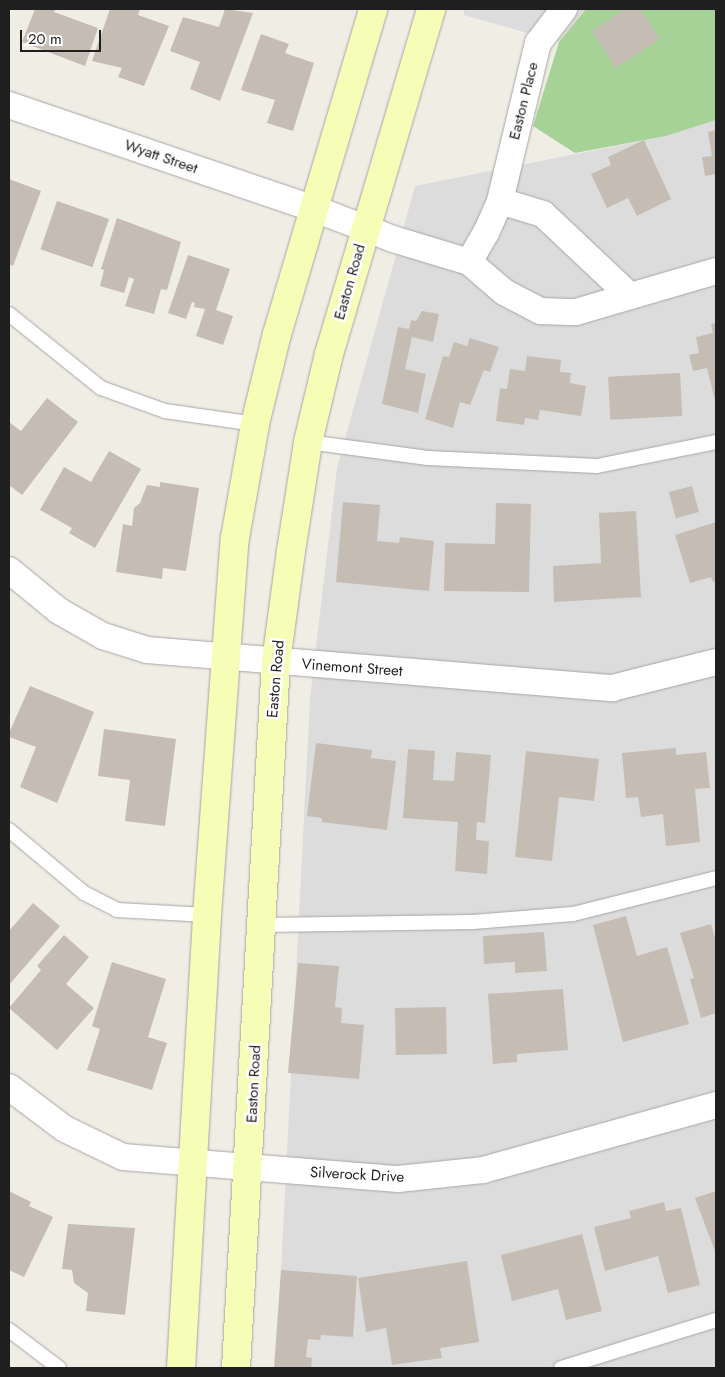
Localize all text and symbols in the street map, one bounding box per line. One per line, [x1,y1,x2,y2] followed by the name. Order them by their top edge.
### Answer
[22,20,104,52] scale bar
[28,28,62,50] text: 20 m
[506,60,542,142] street label: Easton Place
[122,136,200,178] street label: Wyatt Street
[331,242,369,322] street label: Easton Road
[264,639,288,719] street label: Easton Road
[301,655,403,681] street label: Vinemont Street
[243,1045,265,1123] street label: Easton Road
[309,1164,405,1186] street label: Silverock Drive

